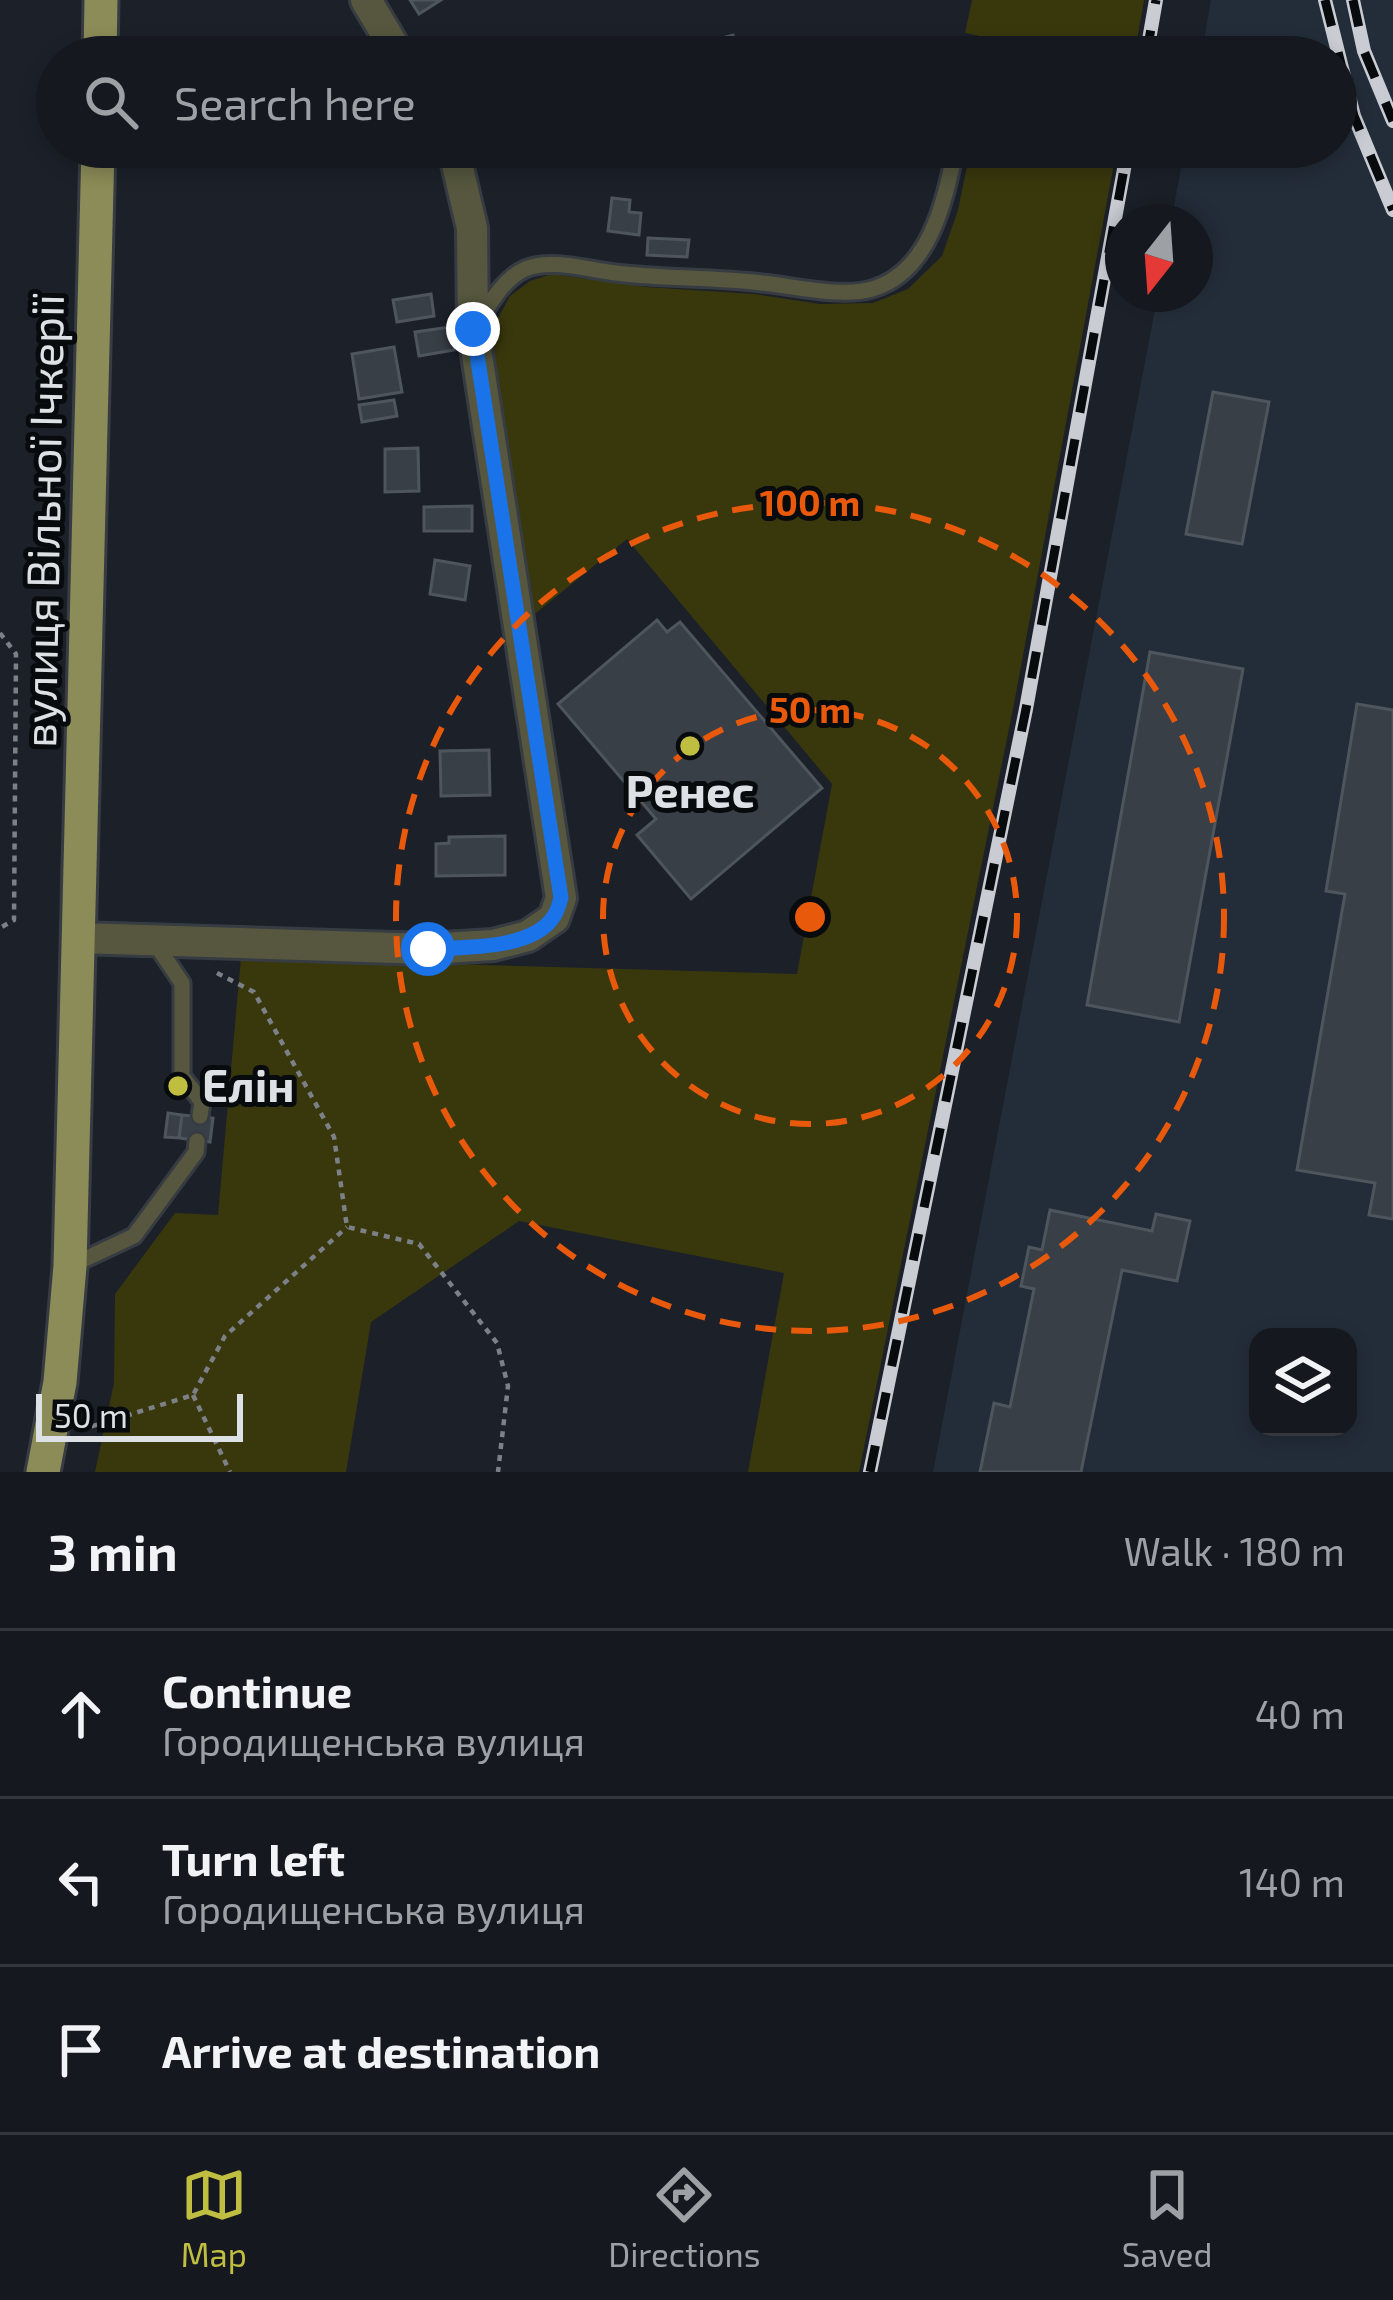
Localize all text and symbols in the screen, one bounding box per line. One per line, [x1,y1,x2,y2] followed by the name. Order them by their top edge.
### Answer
[36,36,1357,168] search box
[78,69,144,135] icon: search
[174,75,416,129] text: Search here
[1105,204,1213,312] north arrow
[11,293,74,748] street label: вулиця Вільної Ічкерії
[446,302,500,356] route end
[760,480,860,523] text: 100 m
[769,687,851,730] text: 50 m
[677,733,703,759] marker: Ренес
[626,763,754,817] place label: Ренес
[789,896,831,938] centre of rings
[401,922,455,976] route start
[202,1057,295,1111] place label: Елін
[165,1073,191,1099] marker: Елін
[1249,1328,1357,1436] map controls
[1249,1328,1357,1436] button: layers
[36,1388,243,1441] scale bar
[54,1395,128,1435] text: 50 m
[48,1520,178,1581] text: 3 min
[1124,1527,1345,1574] text: Walk · 180 m
[162,1663,352,1717] text: Continue
[48,1681,114,1747] icon: ahead
[1255,1690,1345,1737] text: 40 m
[162,1717,585,1764] text: Городищенська вулиця
[162,1831,345,1885] text: Turn left
[48,1849,114,1915] icon: left
[1239,1858,1345,1905] text: 140 m
[162,1885,585,1932] text: Городищенська вулиця
[48,2017,114,2083] icon: arrive
[162,2023,600,2077] text: Arrive at destination
[181,2162,247,2274] tab: Map
[608,2162,760,2274] tab: Directions
[1122,2162,1212,2274] tab: Saved

